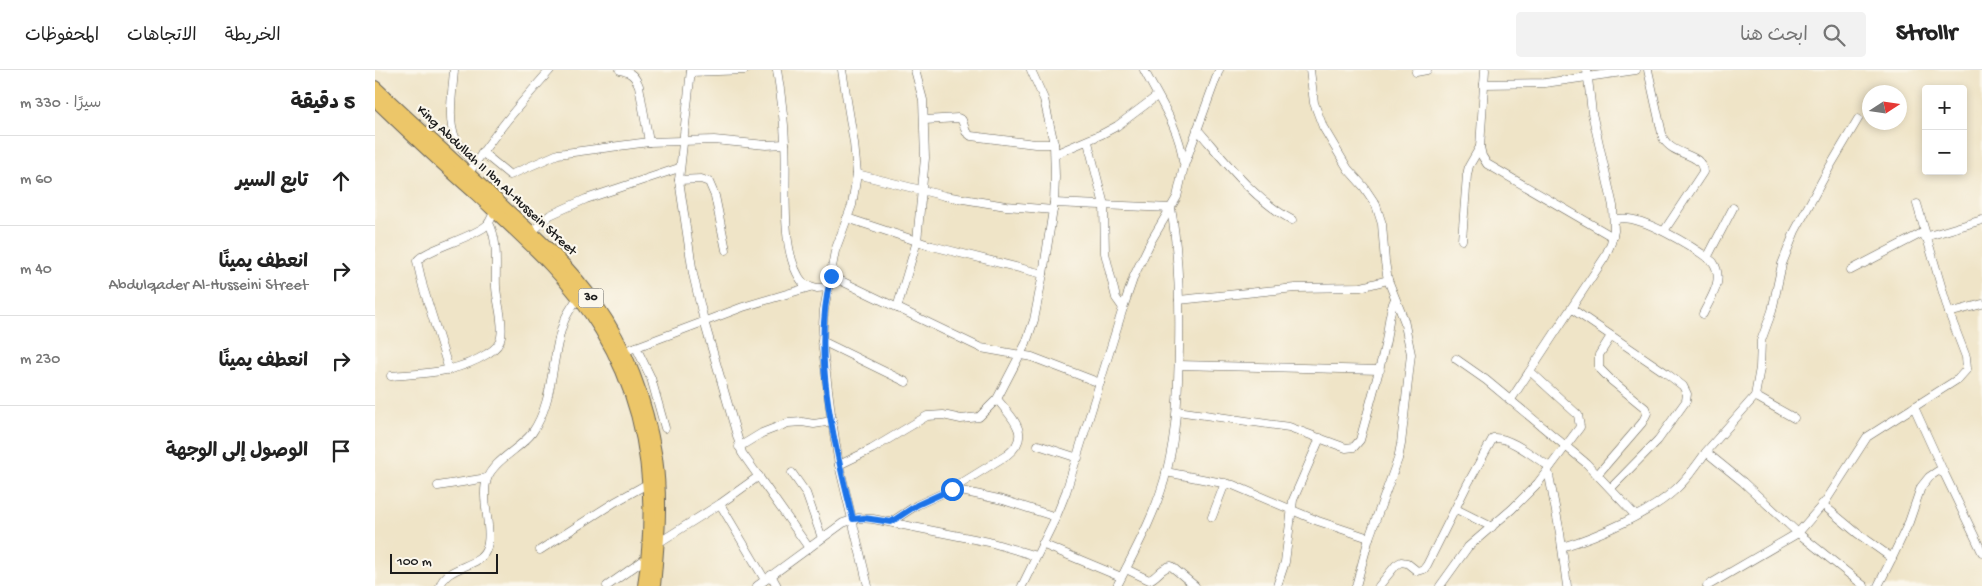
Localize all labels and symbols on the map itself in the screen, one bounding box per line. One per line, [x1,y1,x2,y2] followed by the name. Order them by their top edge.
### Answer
[1862,85,1907,130] north arrow
[412,102,581,261] street label: King Abdullah II Ibn Al-Hussein Street
[820,265,843,288] route end
[579,288,603,308] road number: 30
[941,478,964,501] route start
[390,551,497,574] scale bar

